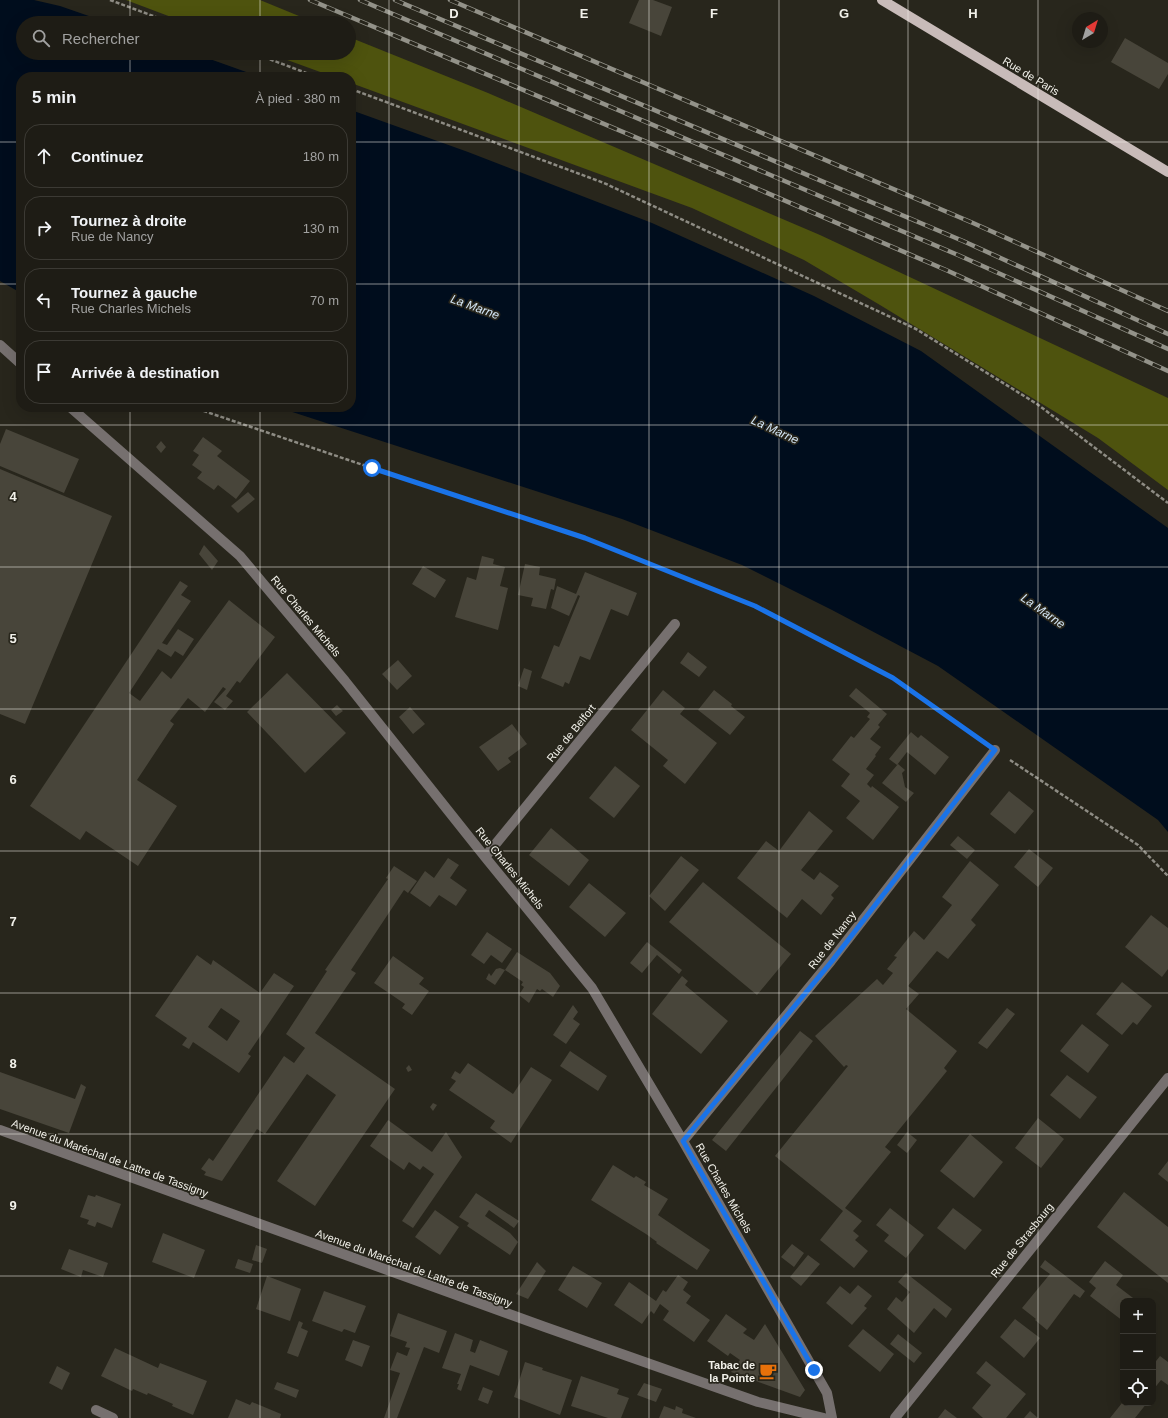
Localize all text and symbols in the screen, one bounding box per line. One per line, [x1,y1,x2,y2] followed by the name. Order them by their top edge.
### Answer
[449,6,459,21] text: D
[580,6,589,21] text: E
[710,6,718,21] text: F
[839,6,849,21] text: G
[968,6,978,21] text: H
[1072,12,1108,48] north arrow
[16,16,356,60] search box
[30,27,52,49] icon: search
[62,30,140,47] text: Rechercher
[1001,54,1062,98] street label: Rue de Paris
[32,88,76,107] text: 5 min
[255,91,340,106] text: À pied · 380 m
[33,145,55,167] icon: ahead
[71,148,144,165] text: Continuez
[303,149,339,164] text: 180 m
[71,212,187,229] text: Tournez à droite
[33,217,55,239] icon: right
[303,221,339,236] text: 130 m
[71,229,153,244] text: Rue de Nancy
[71,284,197,301] text: Tournez à gauche
[33,289,55,311] icon: left
[449,292,502,322] water label: La Marne
[310,293,339,308] text: 70 m
[71,301,191,316] text: Rue Charles Michels
[33,361,55,383] icon: arrive
[71,364,219,381] text: Arrivée à destination
[749,413,801,447] water label: La Marne
[363,459,381,477] route start
[9,489,17,504] text: 4
[269,573,344,659] street label: Rue Charles Michels
[1018,591,1068,631] water label: La Marne
[9,631,17,646] text: 5
[544,702,598,764] street label: Rue de Belfort
[9,772,17,787] text: 6
[473,825,547,912] street label: Rue Charles Michels
[806,908,858,971] street label: Rue de Nancy
[9,914,17,929] text: 7
[9,1056,17,1071] text: 8
[10,1117,210,1199] street label: Avenue du Maréchal de Lattre de Tassigny
[693,1141,755,1235] street label: Rue Charles Michels
[9,1198,17,1213] text: 9
[988,1200,1056,1280] street label: Rue de Strasbourg
[314,1227,514,1309] street label: Avenue du Maréchal de Lattre de Tassigny
[1120,1298,1156,1406] map controls
[1120,1298,1156,1334] button: +
[1120,1334,1156,1370] button: −
[708,1359,755,1384] place label: Tabac de la Pointe
[758,1361,778,1381] cafe icon: Tabac de la Pointe
[805,1361,823,1379] route end
[1120,1370,1156,1406] button: locate

